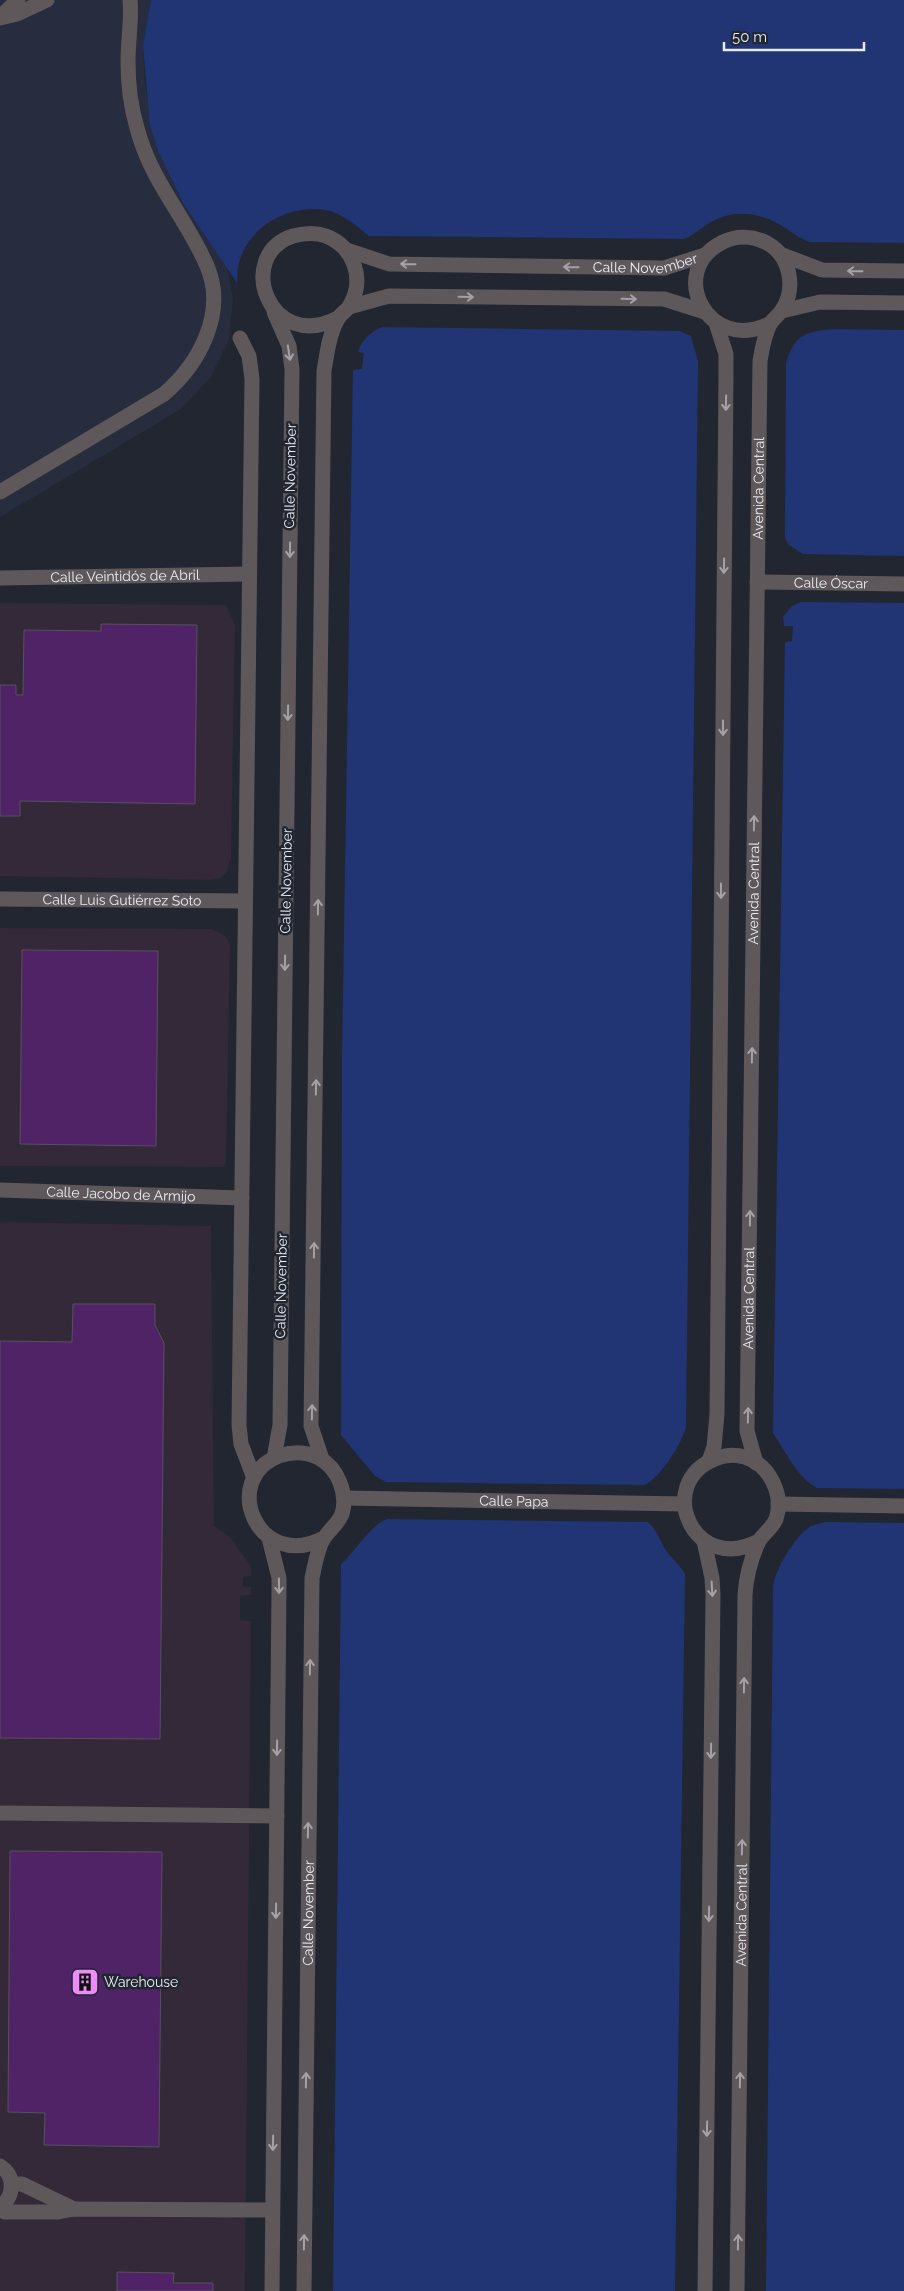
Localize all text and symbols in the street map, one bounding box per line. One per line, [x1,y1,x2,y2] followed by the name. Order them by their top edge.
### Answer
[724,20,864,52] scale bar
[732,28,767,46] text: 50 m
[593,250,699,276] street label: Calle November
[401,259,417,269] one-way arrow
[563,262,580,272] one-way arrow
[848,266,864,276] one-way arrow
[458,292,474,302] one-way arrow
[620,294,637,304] one-way arrow
[285,345,295,361] one-way arrow
[721,394,731,411] one-way arrow
[281,423,299,529] street label: Calle November
[750,437,767,540] street label: Avenida Central
[285,542,295,558] one-way arrow
[719,557,729,573] one-way arrow
[50,567,200,585] street label: Calle Veintidós de Abril
[794,574,868,592] street label: Calle Óscar
[283,704,293,721] one-way arrow
[718,720,728,736] one-way arrow
[749,815,759,831] one-way arrow
[277,828,295,934] street label: Calle November
[745,842,762,945] street label: Avenida Central
[716,882,726,898] one-way arrow
[43,891,201,909] street label: Calle Luis Gutiérrez Soto
[313,899,323,916] one-way arrow
[280,954,290,971] one-way arrow
[747,1047,757,1064] one-way arrow
[311,1079,320,1095] one-way arrow
[46,1184,196,1204] street label: Calle Jacobo de Armijo
[745,1210,755,1226] one-way arrow
[272,1233,290,1339] street label: Calle November
[309,1242,318,1258] one-way arrow
[740,1247,757,1350] street label: Avenida Central
[307,1404,316,1420] one-way arrow
[743,1407,753,1424] one-way arrow
[479,1492,549,1510] street label: Calle Papa
[274,1577,284,1593] one-way arrow
[708,1581,717,1597] one-way arrow
[305,1660,315,1676] one-way arrow
[739,1677,749,1694] one-way arrow
[272,1740,282,1756] one-way arrow
[706,1743,716,1759] one-way arrow
[303,1822,313,1838] one-way arrow
[737,1840,747,1856] one-way arrow
[300,1860,317,1966] street label: Calle November
[733,1863,750,1966] street label: Avenida Central
[271,1902,280,1918] one-way arrow
[704,1906,714,1922] one-way arrow
[70,1967,100,1997] building icon: Warehouse
[104,1974,178,1990] place label: Warehouse
[301,2072,311,2088] one-way arrow
[735,2072,744,2088] one-way arrow
[702,2121,711,2137] one-way arrow
[268,2134,278,2151] one-way arrow
[299,2235,309,2251] one-way arrow
[733,2235,743,2251] one-way arrow

